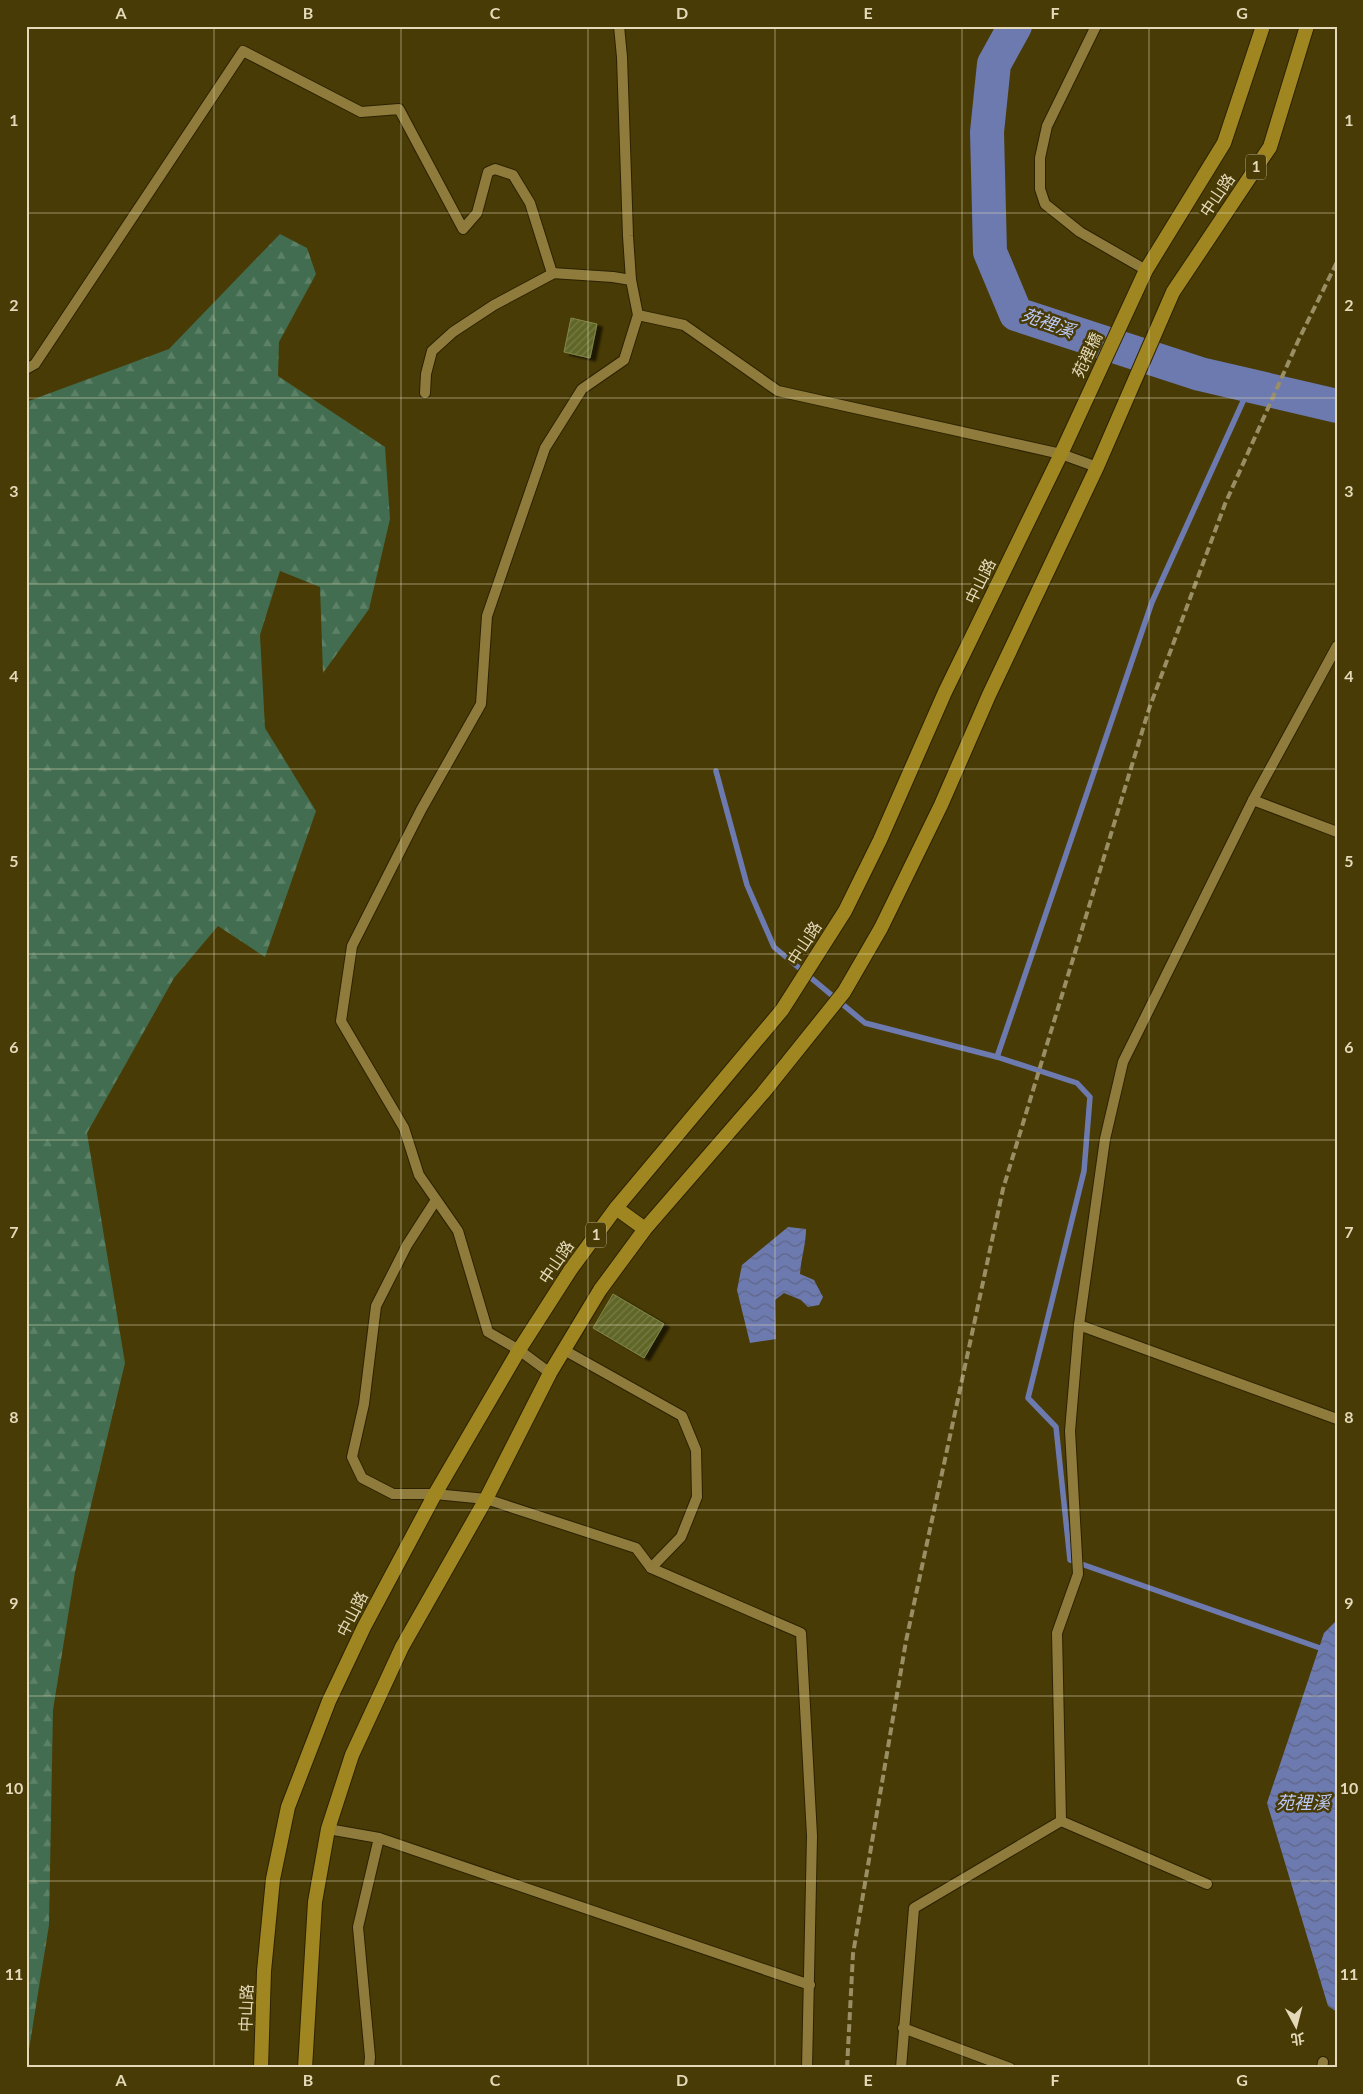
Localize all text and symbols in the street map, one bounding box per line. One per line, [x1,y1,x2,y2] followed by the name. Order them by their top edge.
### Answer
[114,3,127,22] text: A
[303,3,313,22] text: B
[490,3,501,22] text: C
[676,3,688,22] text: D
[863,3,873,22] text: E
[1050,3,1060,22] text: F
[1236,3,1248,22] text: G
[9,110,19,129] text: 1
[1344,110,1354,129] text: 1
[1246,154,1266,180] road number: 1
[1195,170,1238,220] street label: 中山路
[9,295,19,314] text: 2
[1344,295,1354,314] text: 2
[1019,302,1080,343] water label: 苑裡溪
[1068,329,1105,381] street label: 苑裡橋
[9,481,19,500] text: 3
[1344,481,1354,500] text: 3
[960,555,999,607] street label: 中山路
[9,666,19,685] text: 4
[1344,666,1354,685] text: 4
[9,851,19,870] text: 5
[1344,851,1354,870] text: 5
[783,917,825,968] street label: 中山路
[9,1037,19,1056] text: 6
[1344,1037,1354,1056] text: 6
[9,1222,19,1241] text: 7
[586,1222,606,1248] road number: 1
[1344,1222,1354,1241] text: 7
[534,1237,577,1287] street label: 中山路
[9,1407,19,1426] text: 8
[1344,1407,1354,1426] text: 8
[332,1588,371,1639] street label: 中山路
[9,1593,19,1612] text: 9
[1344,1593,1354,1612] text: 9
[5,1778,23,1797] text: 10
[1340,1778,1358,1797] text: 10
[1276,1791,1333,1813] water label: 苑裡溪
[5,1964,23,1983] text: 11
[1340,1964,1358,1983] text: 11
[235,1984,256,2032] street label: 中山路
[1270,2002,1320,2052] north arrow
[1290,2030,1306,2049] text: 北
[114,2070,127,2089] text: A
[303,2070,313,2089] text: B
[490,2070,501,2089] text: C
[676,2070,688,2089] text: D
[863,2070,873,2089] text: E
[1050,2070,1060,2089] text: F
[1236,2070,1248,2089] text: G

